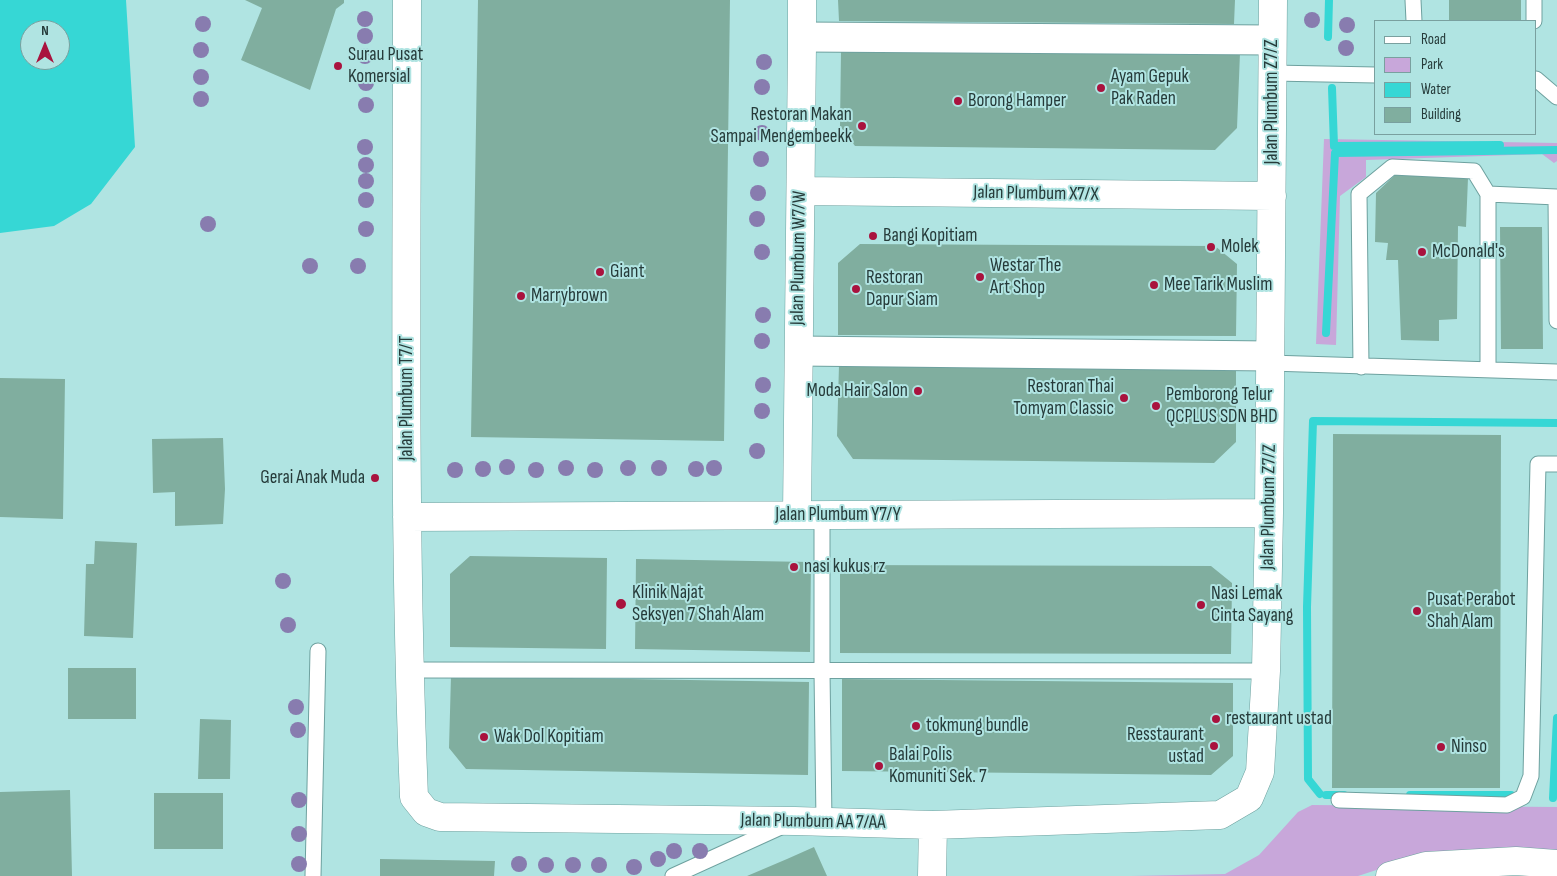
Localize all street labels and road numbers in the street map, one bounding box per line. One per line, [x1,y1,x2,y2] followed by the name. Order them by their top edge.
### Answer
[1261,39,1283,165] street label: Jalan Plumbum Z7/Z
[973,182,1099,206] street label: Jalan Plumbum X7/X
[786,191,812,325] street label: Jalan Plumbum W7/W
[396,335,418,461] street label: Jalan Plumbum T7/T
[1257,444,1281,570] street label: Jalan Plumbum Z7/Z
[775,504,901,526] street label: Jalan Plumbum Y7/Y
[740,809,886,835] street label: Jalan Plumbum AA 7/AA

